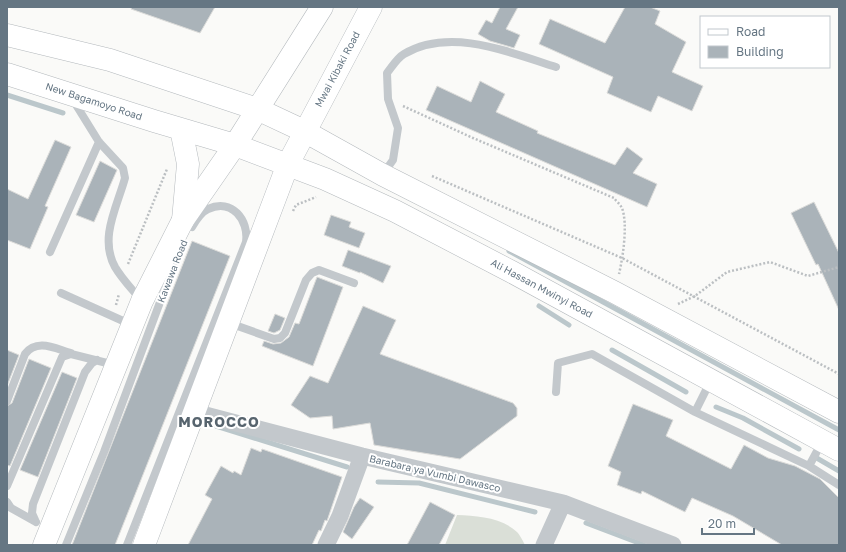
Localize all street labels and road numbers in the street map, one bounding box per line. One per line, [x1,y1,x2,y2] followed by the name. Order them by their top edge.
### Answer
[312,29,362,109] street label: Mwai Kibaki Road
[44,80,144,122] street label: New Bagamoyo Road
[155,238,189,304] street label: Kawawa Road
[489,256,595,320] street label: Ali Hassan Mwinyi Road
[368,452,502,494] street label: Barabara ya Vumbi Dawasco

